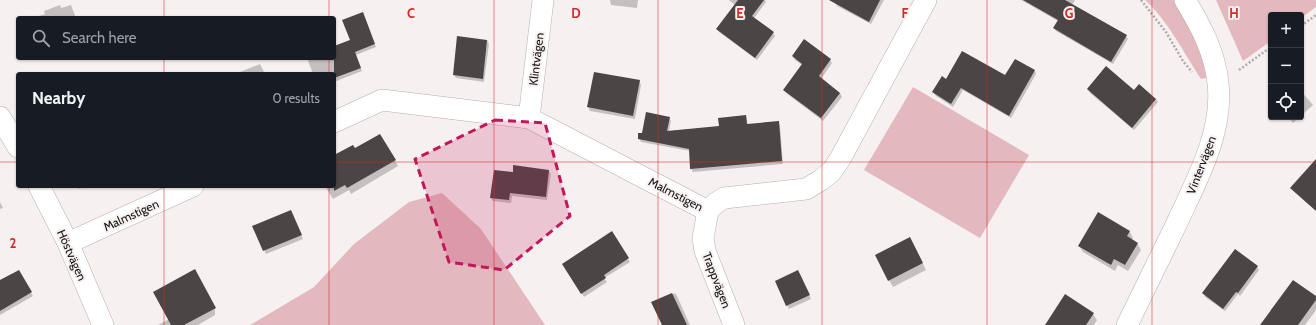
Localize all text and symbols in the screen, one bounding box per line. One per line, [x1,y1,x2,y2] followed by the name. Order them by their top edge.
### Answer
[407,5,415,21] text: C
[571,5,581,21] text: D
[736,5,744,21] text: E
[902,5,909,21] text: F
[1065,5,1074,21] text: G
[1229,5,1239,21] text: H
[1268,12,1304,120] map controls
[1268,12,1304,48] button: +
[16,16,336,60] search box
[30,27,52,49] icon: search
[62,29,137,47] text: Search here
[525,31,547,86] street label: Klintvägen
[1268,48,1304,84] button: −
[1268,84,1304,120] button: locate
[32,88,85,108] text: Nearby
[272,90,320,106] text: 0 results
[1183,133,1219,196] street label: Vintervägen
[646,174,706,214] street label: Malmstigen
[101,196,161,234] street label: Malmstigen
[54,227,90,283] street label: Höstvägen
[10,235,17,251] text: 2
[700,250,735,310] street label: Trappvägen

